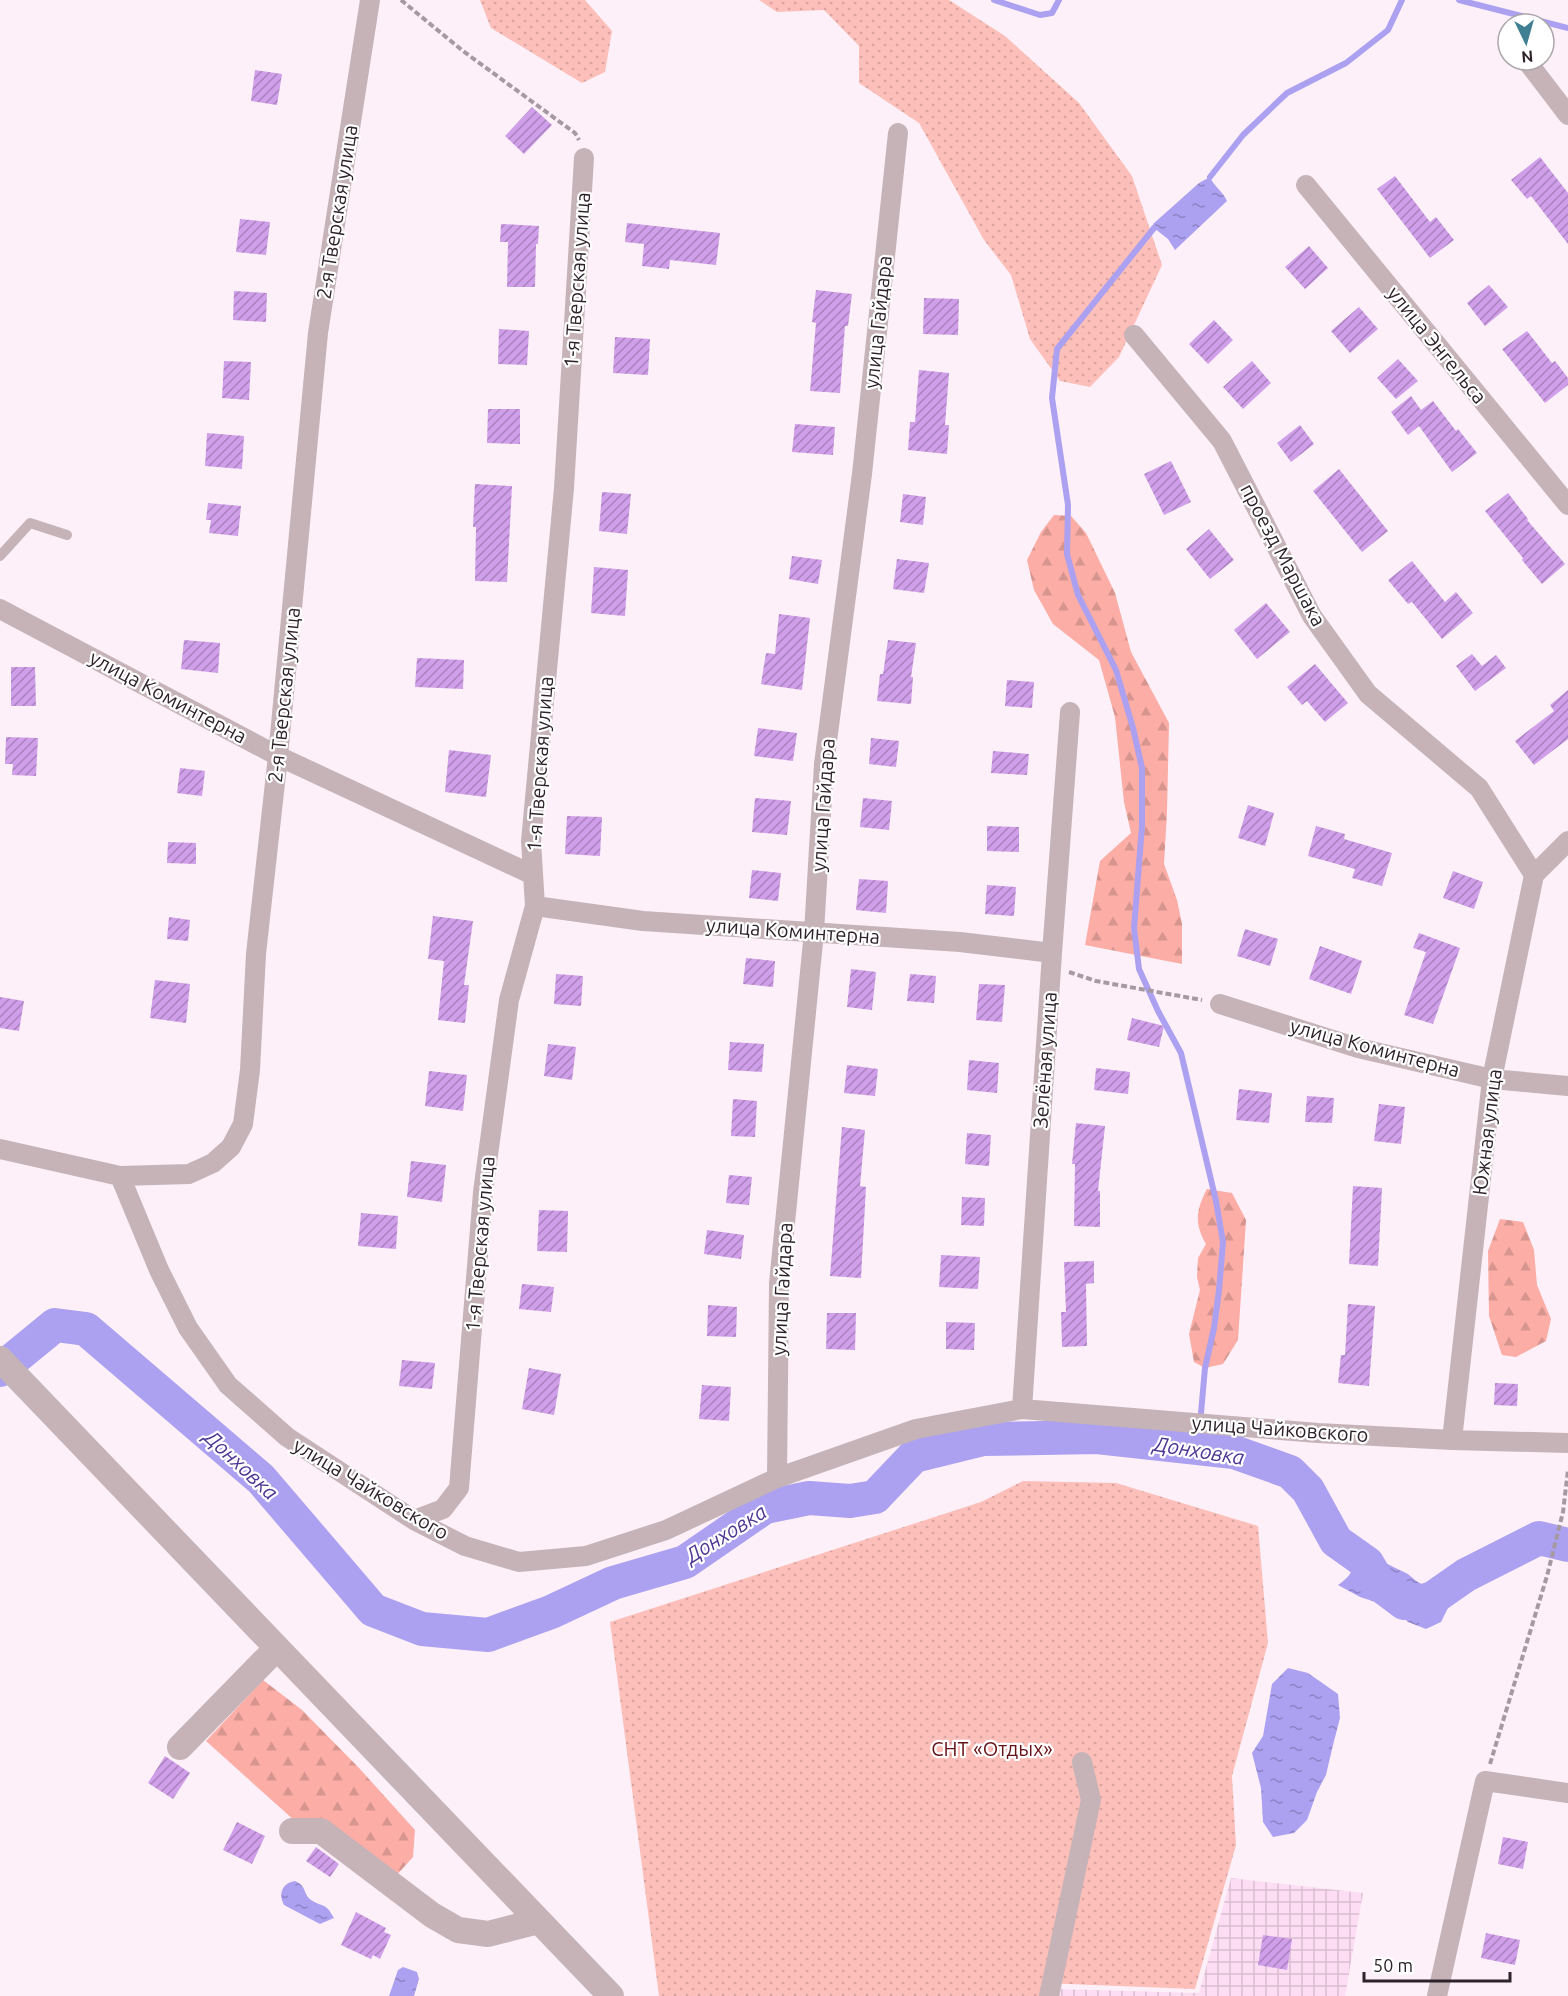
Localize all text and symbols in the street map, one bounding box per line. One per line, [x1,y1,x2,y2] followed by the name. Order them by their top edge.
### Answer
[1496,12,1556,72] north arrow
[1521,47,1534,66] text: N
[311,123,362,301] street label: 2-я Тверская улица
[559,191,594,369] street label: 1-я Тверская улица
[859,254,896,390] street label: улица Гайдара
[1383,281,1492,408] street label: улица Энгельса
[1236,480,1331,630] street label: проезд Маршака
[263,606,304,784] street label: 2-я Тверская улица
[86,645,251,748] street label: улица Коминтерна
[522,675,557,853] street label: 1-я Тверская улица
[806,738,839,872] street label: улица Гайдара
[705,913,881,948] street label: улица Коминтерна
[1028,991,1061,1129] street label: Зелёная улица
[1288,1014,1462,1081] street label: улица Коминтерна
[1467,1067,1506,1196] street label: Южная улица
[460,1155,499,1333] street label: 1-я Тверская улица
[767,1222,796,1356] street label: улица Гайдара
[1191,1411,1369,1446] street label: улица Чайковского
[199,1423,283,1504] water label: Донховка
[1150,1431,1246,1469] water label: Донховка
[289,1433,453,1544] street label: улица Чайковского
[679,1499,771,1569] water label: Донховка
[931,1737,1053,1760] park label: СНТ «Отдых»
[1364,1945,1510,1983] scale bar
[1373,1955,1413,1975] text: 50 m

